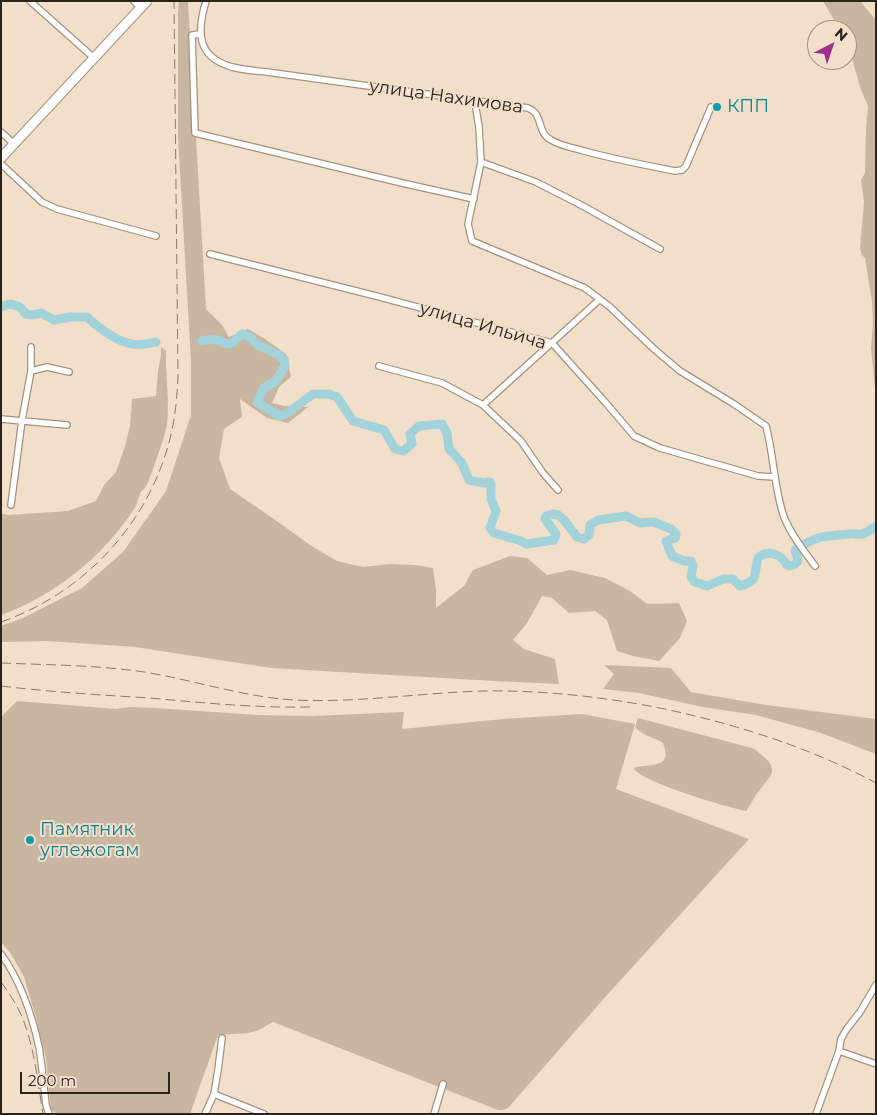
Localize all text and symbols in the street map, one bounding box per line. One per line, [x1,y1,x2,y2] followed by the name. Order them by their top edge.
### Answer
[807,20,857,70] north arrow
[831,24,851,45] text: N
[368,76,524,118] street label: улица Нахимова
[727,96,769,118] place label: КПП
[711,101,723,113] marker: КПП
[417,298,549,354] street label: улица Ильича
[40,819,140,862] place label: Памятник углежогам
[24,834,36,846] marker: Памятник углежогам
[22,1062,172,1094] scale bar
[28,1071,76,1090] text: 200 m

